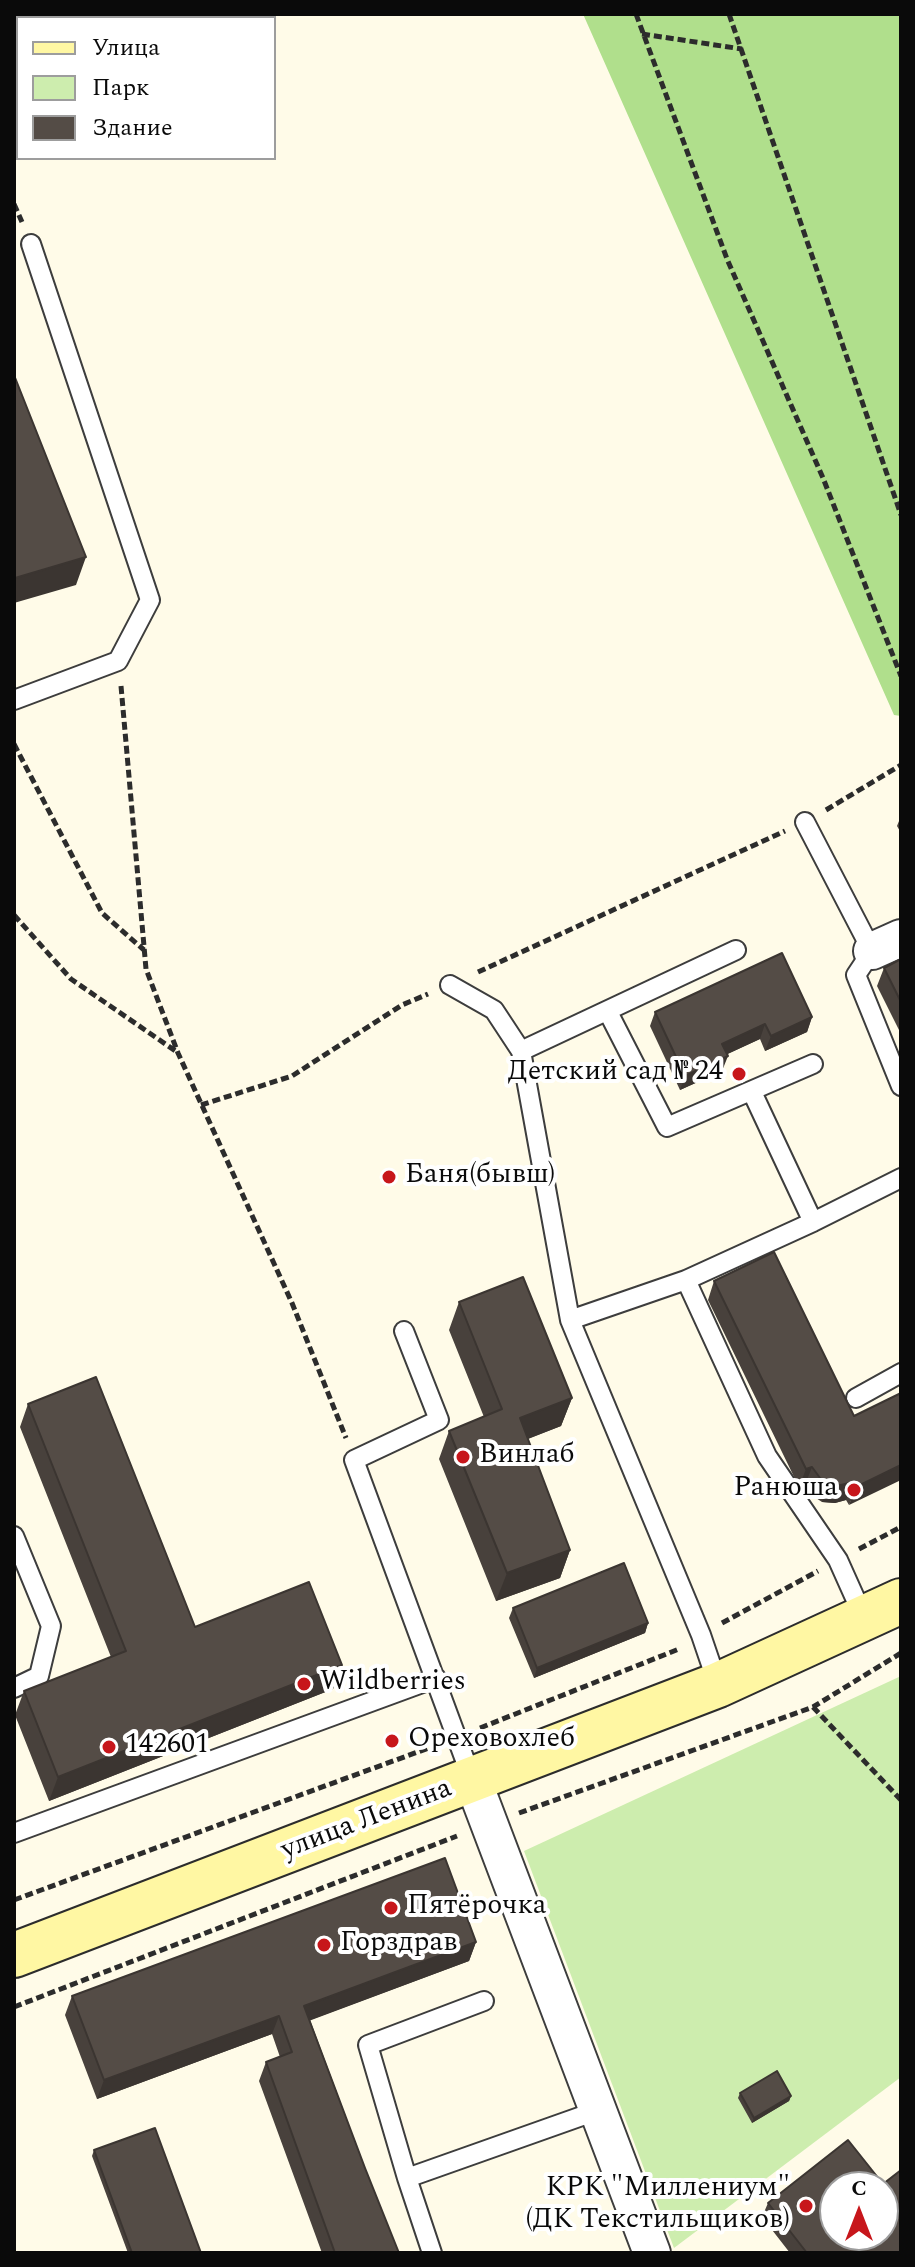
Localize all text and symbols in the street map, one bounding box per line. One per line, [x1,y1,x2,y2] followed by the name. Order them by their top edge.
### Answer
[16,16,276,160] legend
[92,30,160,66] text: Улица
[92,70,149,106] text: Парк
[92,110,173,146] text: Здание
[508,1057,723,1091] place label: Детский сад № 24
[730,1065,748,1083] marker: Детский сад № 24
[405,1160,555,1194] place label: Баня(бывш)
[380,1168,398,1186] marker: Баня(бывш)
[479,1440,575,1474] place label: Винлаб
[454,1448,472,1466] marker: Винлаб
[733,1473,838,1507] place label: Ранюша
[845,1481,863,1499] marker: Ранюша
[320,1667,466,1701] place label: Wildberries
[295,1675,313,1693] marker: Wildberries
[408,1724,575,1758] place label: Ореховохлеб
[125,1730,209,1764] place label: 142601
[383,1732,401,1750] marker: Ореховохлеб
[100,1738,118,1756] marker: 142601
[277,1773,457,1869] street label: улица Ленина
[407,1891,546,1925] place label: Пятёрочка
[382,1899,400,1917] marker: Пятёрочка
[340,1928,457,1962] place label: Горздрав
[315,1936,333,1954] marker: Горздрав
[819,2171,899,2251] north arrow
[851,2172,867,2205] text: С
[526,2173,790,2239] place label: КРК "Миллениум" (ДК Текстильщиков)
[797,2197,815,2215] marker: КРК "Миллениум" (ДК Текстильщиков)

